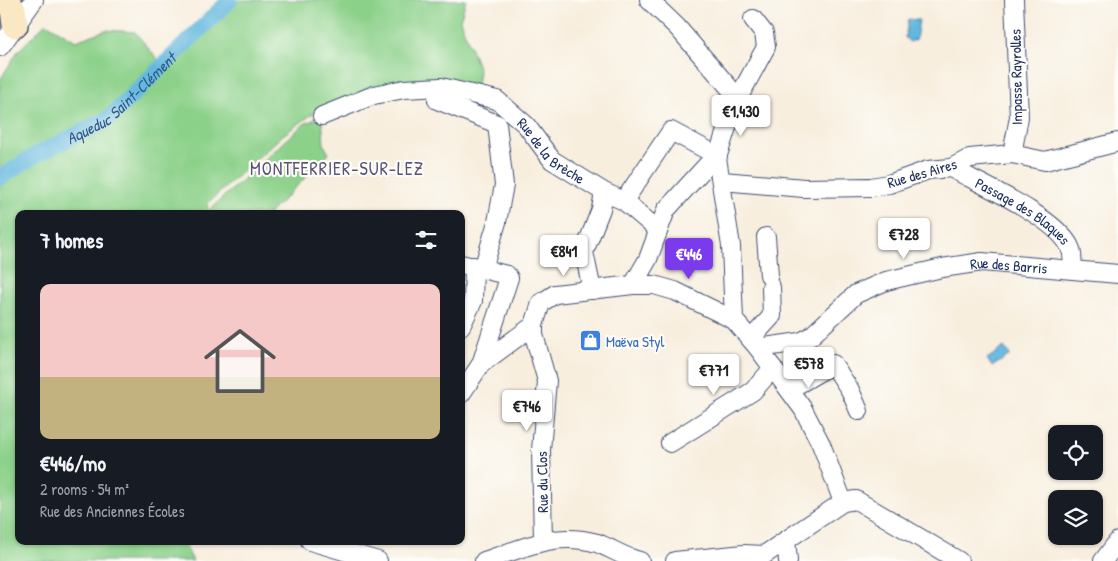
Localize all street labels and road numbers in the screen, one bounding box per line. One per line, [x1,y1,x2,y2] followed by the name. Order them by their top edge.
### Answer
[1005,29,1027,125] street label: Impasse Rayrolles
[513,112,589,188] street label: Rue de la Brèche
[885,153,959,193] street label: Rue des Aires
[972,172,1076,249] street label: Passage des Blaques
[969,251,1048,278] street label: Rue des Barris
[531,451,553,513] street label: Rue du Clos

